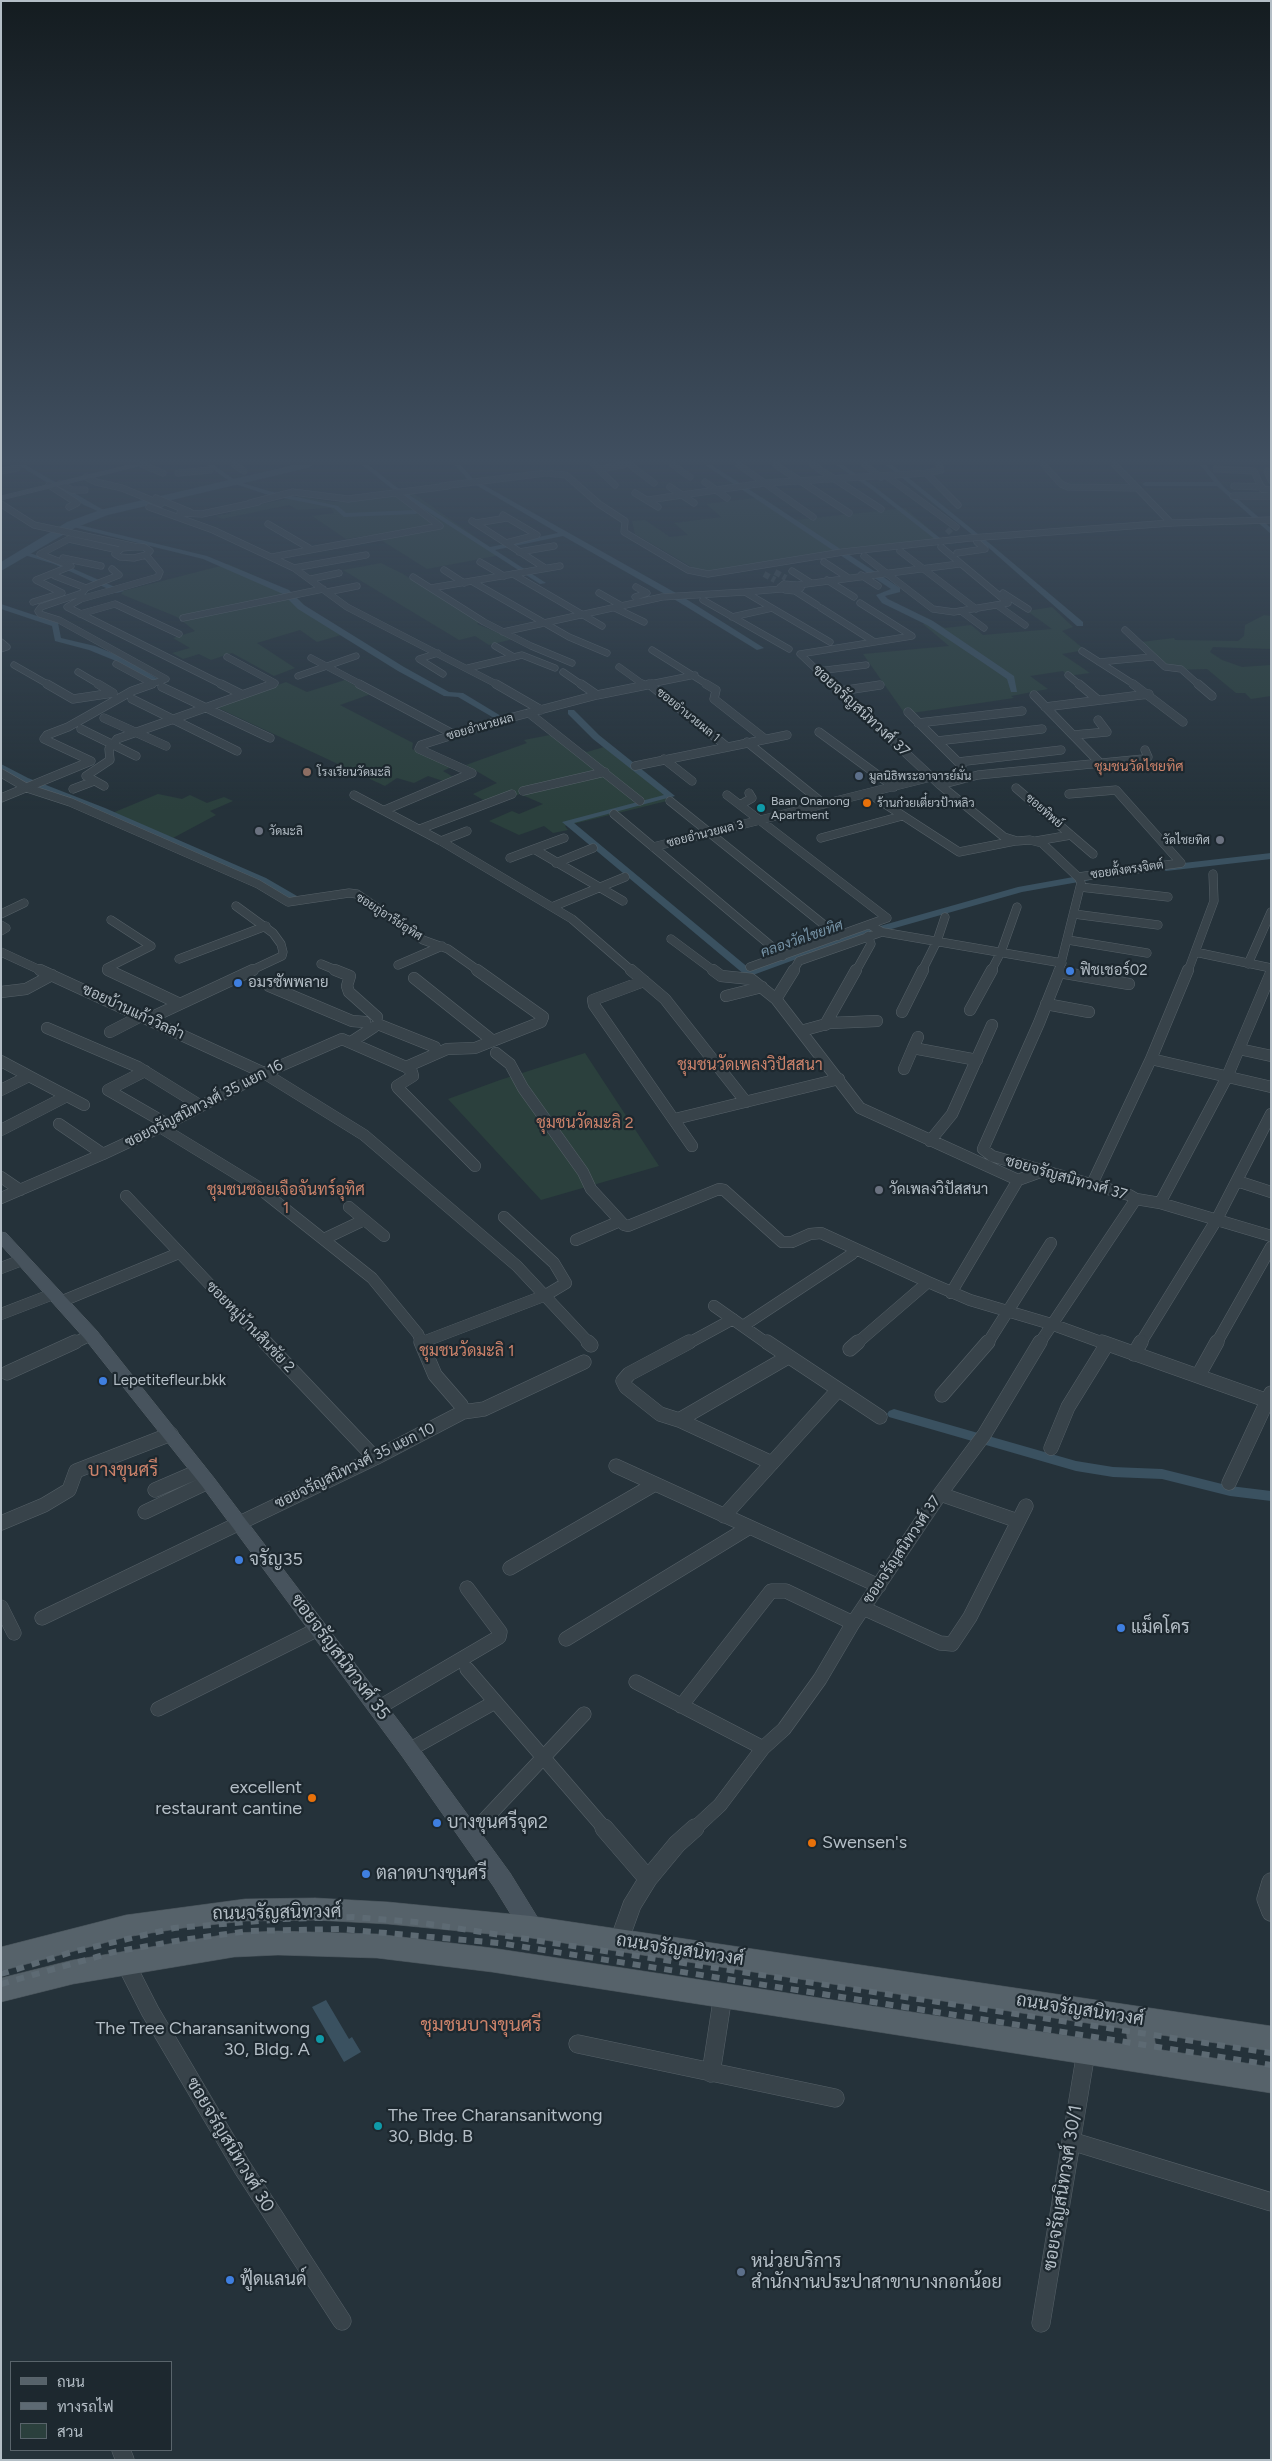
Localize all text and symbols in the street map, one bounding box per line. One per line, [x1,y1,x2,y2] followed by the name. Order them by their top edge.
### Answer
[809,661,913,761] street label: ซอยจรัญสนิทวงศ์ 37
[653,685,723,745] street label: ซอยอำนวยผล 1
[445,711,515,743] street label: ซอยอำนวยผล
[1094,759,1184,775] district label: ชุมชนวัดไชยทิศ
[317,765,391,779] place label: โรงเรียนวัดมะลิ
[301,766,313,778] marker: โรงเรียนวัดมะลิ
[869,769,971,783] place label: มูลนิธิพระอาจารย์มั่น
[853,770,865,782] marker: มูลนิธิพระอาจารย์มั่น
[1022,791,1066,831] street label: ซอยทิพย์
[771,794,850,822] place label: Baan Onanong Apartment
[877,796,975,810] place label: ร้านก๋วยเตี๋ยวป้าหลิว
[861,797,873,809] marker: ร้านก๋วยเตี๋ยวป้าหลิว
[755,802,767,814] marker: Baan Onanong Apartment
[665,817,745,851] street label: ซอยอำนวยผล 3
[269,824,303,838] place label: วัดมะลิ
[253,825,265,837] marker: วัดมะลิ
[1163,833,1210,847] place label: วัดไชยทิศ
[1214,834,1226,846] marker: วัดไชยทิศ
[1089,858,1165,882] street label: ซอยตั้งตรงจิตต์
[353,890,425,944] street label: ซอยภู่อารีย์อุทิศ
[759,917,845,961] water label: คลองวัดไชยทิศ
[1080,962,1148,980] place label: ฟิชเชอร์02
[1064,965,1076,977] marker: ฟิชเชอร์02
[248,974,329,992] place label: อมรซัพพลาย
[232,977,244,989] marker: อมรซัพพลาย
[79,980,187,1044] street label: ซอยบ้านแก้ววิลล่า
[677,1055,823,1075] district label: ชุมชนวัดเพลงวิปัสสนา
[122,1056,286,1152] street label: ซอยจรัญสนิทวงศ์ 35 แยก 16
[536,1113,634,1133] district label: ชุมชนวัดมะลิ 2
[1003,1152,1129,1204] street label: ซอยจรัญสนิทวงศ์ 37
[207,1180,365,1218] district label: ชุมชนซอยเจือจันทร์อุทิศ 1
[889,1181,988,1199] place label: วัดเพลงวิปัสสนา
[873,1184,885,1196] marker: วัดเพลงวิปัสสนา
[202,1278,298,1376] street label: ซอยหมู่บ้านสินชัย 2
[419,1341,515,1361] district label: ชุมชนวัดมะลิ 1
[113,1372,226,1390] place label: Lepetitefleur.bkk
[97,1375,109,1387] marker: Lepetitefleur.bkk
[272,1419,438,1513] street label: ซอยจรัญสนิทวงศ์ 35 แยก 10
[88,1460,158,1482] district label: บางขุนศรี
[859,1493,945,1607] street label: ซอยจรัญสนิทวงศ์ 37
[249,1549,303,1571] place label: จรัญ35
[233,1554,245,1566] marker: จรัญ35
[286,1590,394,1724] street label: ซอยจรัญสนิทวงศ์ 35
[1131,1617,1190,1639] place label: แม็คโคร
[1115,1622,1127,1634] marker: แม็คโคร
[155,1777,302,1820] place label: excellent restaurant cantine
[306,1792,318,1804] marker: excellent restaurant cantine
[447,1812,548,1834] place label: บางขุนศรีจุด2
[431,1817,443,1829] marker: บางขุนศรีจุด2
[822,1832,907,1854] place label: Swensen's
[806,1837,818,1849] marker: Swensen's
[376,1863,487,1885] place label: ตลาดบางขุนศรี
[360,1868,372,1880] marker: ตลาดบางขุนศรี
[212,1901,342,1925] street label: ถนนจรัญสนิทวงศ์
[615,1929,745,1971] street label: ถนนจรัญสนิทวงศ์
[1015,1989,1145,2031] street label: ถนนจรัญสนิทวงศ์
[421,2014,541,2036] district label: ชุมชนบางขุนศรี
[95,2018,310,2060] place label: The Tree Charansanitwong 30, Bldg. A
[314,2033,326,2045] marker: The Tree Charansanitwong 30, Bldg. A
[181,2074,279,2216] street label: ซอยจรัญสนิทวงศ์ 30
[1039,2103,1087,2273] street label: ซอยจรัญสนิทวงศ์ 30/1
[388,2105,603,2148] place label: The Tree Charansanitwong 30, Bldg. B
[372,2120,384,2132] marker: The Tree Charansanitwong 30, Bldg. B
[751,2251,1002,2294] place label: หน่วยบริการ สำนักงานประปาสาขาบางกอกน้อย
[735,2266,747,2278] marker: หน่วยบริการ สำนักงานประปาสาขาบางกอกน้อย
[240,2269,307,2291] place label: ฟู้ดแลนด์
[224,2274,236,2286] marker: ฟู้ดแลนด์
[10,2361,172,2451] legend
[57,2373,85,2391] text: ถนน
[57,2398,114,2416] text: ทางรถไฟ
[57,2423,83,2441] text: สวน

